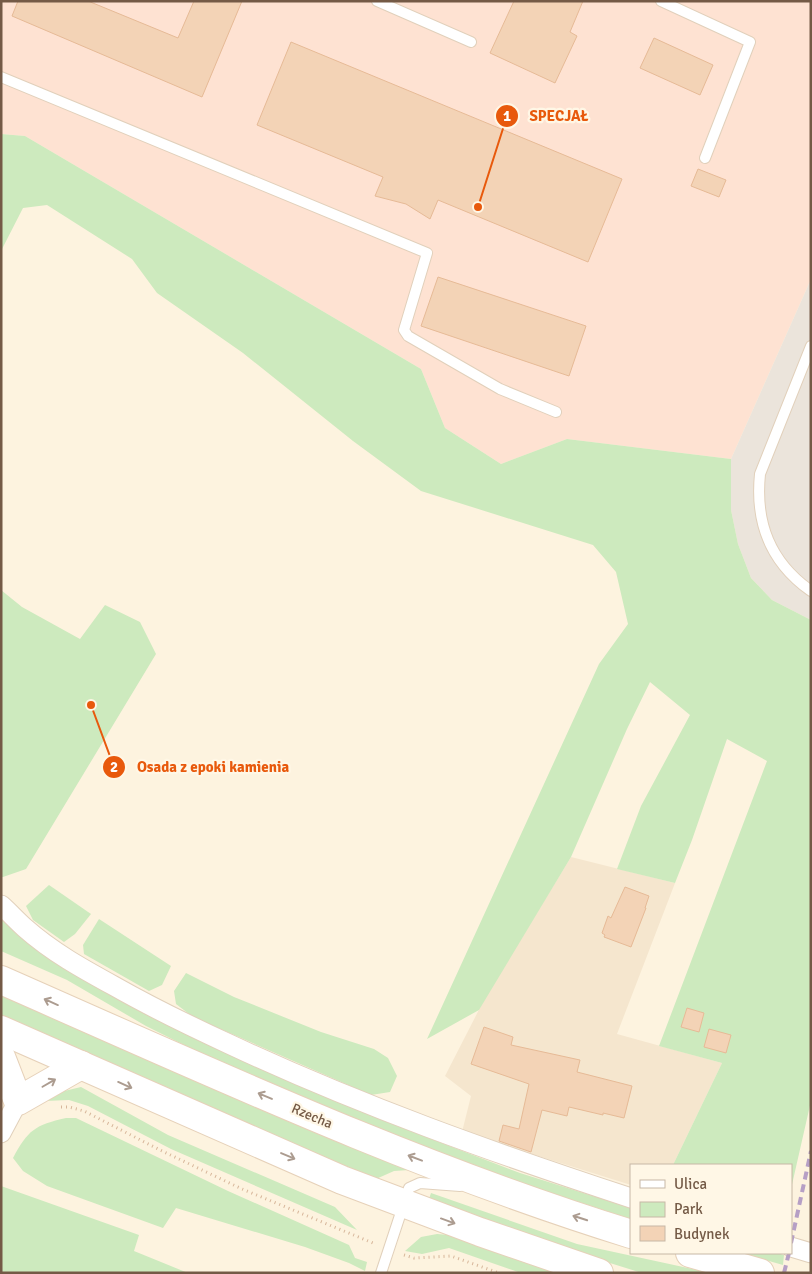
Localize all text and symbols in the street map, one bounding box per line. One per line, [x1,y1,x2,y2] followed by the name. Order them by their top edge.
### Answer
[494,101,599,131] callout: SPECJAŁ
[503,107,511,125] text: 1
[529,107,589,125] text: SPECJAŁ
[102,752,299,782] callout: Osada z epoki kamienia
[110,758,118,776] text: 2
[137,758,289,776] text: Osada z epoki kamienia
[44,996,59,1006] one-way arrow
[42,1078,56,1088] one-way arrow
[117,1080,132,1090] one-way arrow
[257,1091,273,1100] one-way arrow
[289,1100,335,1132] street label: Rzecha
[280,1152,295,1162] one-way arrow
[408,1153,423,1162] one-way arrow
[630,1164,792,1254] legend
[674,1175,707,1193] text: Ulica
[674,1200,703,1218] text: Park
[572,1212,588,1222] one-way arrow
[440,1217,456,1226] one-way arrow
[674,1225,730,1243] text: Budynek

